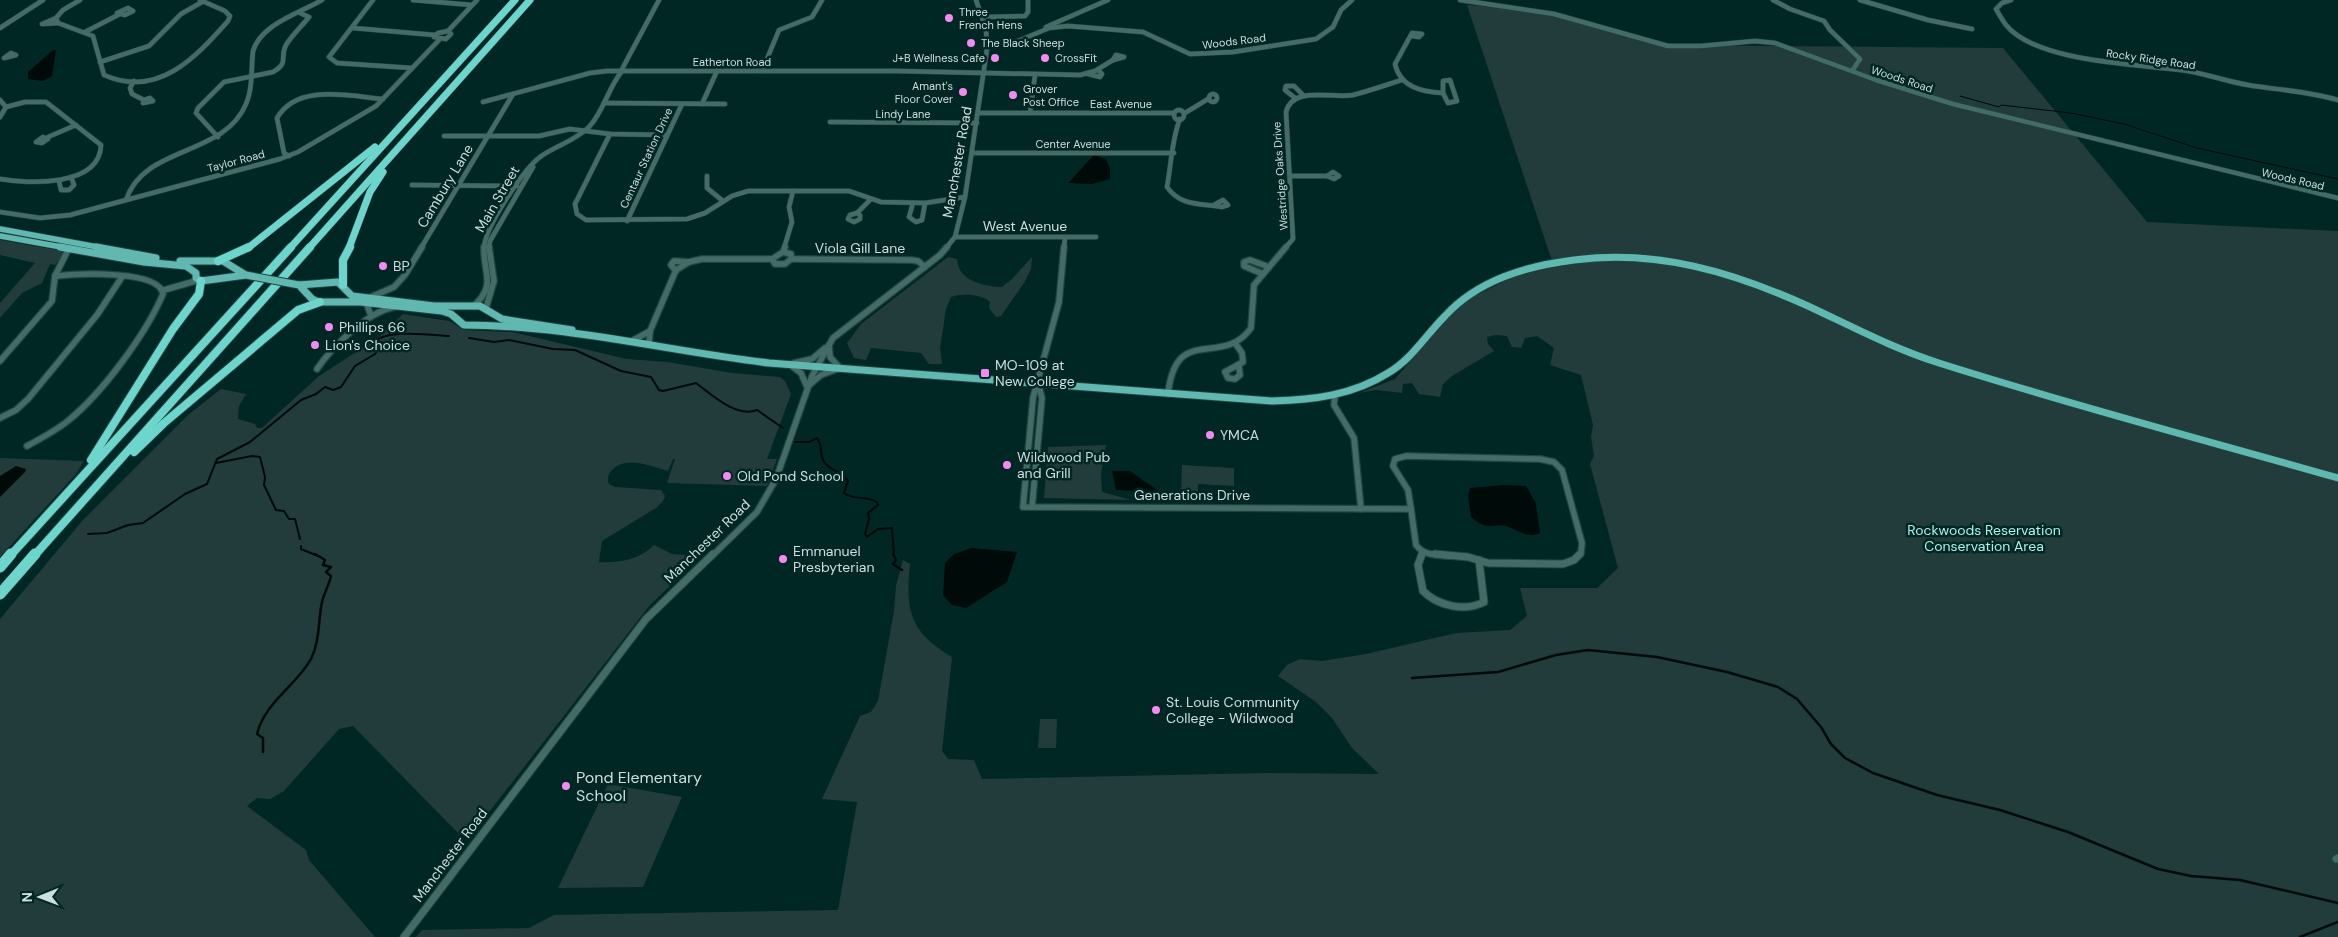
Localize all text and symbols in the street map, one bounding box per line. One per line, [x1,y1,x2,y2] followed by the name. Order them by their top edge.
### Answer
[959,5,1022,32] place label: Three French Hens
[943,12,955,24] marker: Three French Hens
[1201,30,1267,52] street label: Woods Road
[981,36,1065,50] place label: The Black Sheep
[965,37,977,49] marker: The Black Sheep
[2105,46,2197,72] street label: Rocky Ridge Road
[892,51,985,65] place label: J+B Wellness Cafe
[1055,51,1097,65] place label: CrossFit
[989,52,1001,64] marker: J+B Wellness Cafe
[1039,52,1051,64] marker: CrossFit
[693,55,771,69] street label: Eatherton Road
[1869,62,1935,96] street label: Woods Road
[895,79,953,106] place label: Amant's Floor Cover
[1023,82,1079,109] place label: Grover Post Office
[957,86,969,98] marker: Amant's Floor Cover
[1007,89,1019,101] marker: Grover Post Office
[1090,97,1152,111] street label: East Avenue
[617,105,675,211] street label: Centaur Station Drive
[938,105,976,219] street label: Manchester Road
[875,107,931,121] street label: Lindy Lane
[1269,121,1291,231] street label: Westridge Oaks Drive
[1035,137,1111,151] street label: Center Avenue
[413,141,477,231] street label: Cambury Lane
[206,147,266,175] street label: Taylor Road
[471,162,523,236] street label: Main Street
[2260,165,2326,193] street label: Woods Road
[983,217,1067,235] street label: West Avenue
[815,239,905,257] street label: Viola Gill Lane
[393,257,410,275] place label: BP
[377,260,389,272] marker: BP
[339,318,405,336] place label: Phillips 66
[323,321,335,333] marker: Phillips 66
[325,336,410,354] place label: Lion's Choice
[309,339,321,351] marker: Lion's Choice
[995,356,1075,390] place label: MO-109 at New College
[979,367,991,379] marker: MO-109 at New College
[1220,426,1259,444] place label: YMCA
[1204,429,1216,441] marker: YMCA
[1017,448,1110,482] place label: Wildwood Pub and Grill
[1001,459,1013,471] marker: Wildwood Pub and Grill
[737,467,844,485] place label: Old Pond School
[721,470,733,482] marker: Old Pond School
[1134,486,1250,504] street label: Generations Drive
[660,495,754,587] street label: Manchester Road
[1907,521,2061,555] park label: Rockwoods Reservation Conservation Area
[793,542,874,576] place label: Emmanuel Presbyterian
[777,553,789,565] marker: Emmanuel Presbyterian
[1166,693,1300,727] place label: St. Louis Community College - Wildwood
[1150,704,1162,716] marker: St. Louis Community College - Wildwood
[576,767,702,806] place label: Pond Elementary School
[560,780,572,792] marker: Pond Elementary School
[409,804,491,906] street label: Manchester Road
[15,872,65,922] north arrow
[18,892,36,902] text: N

